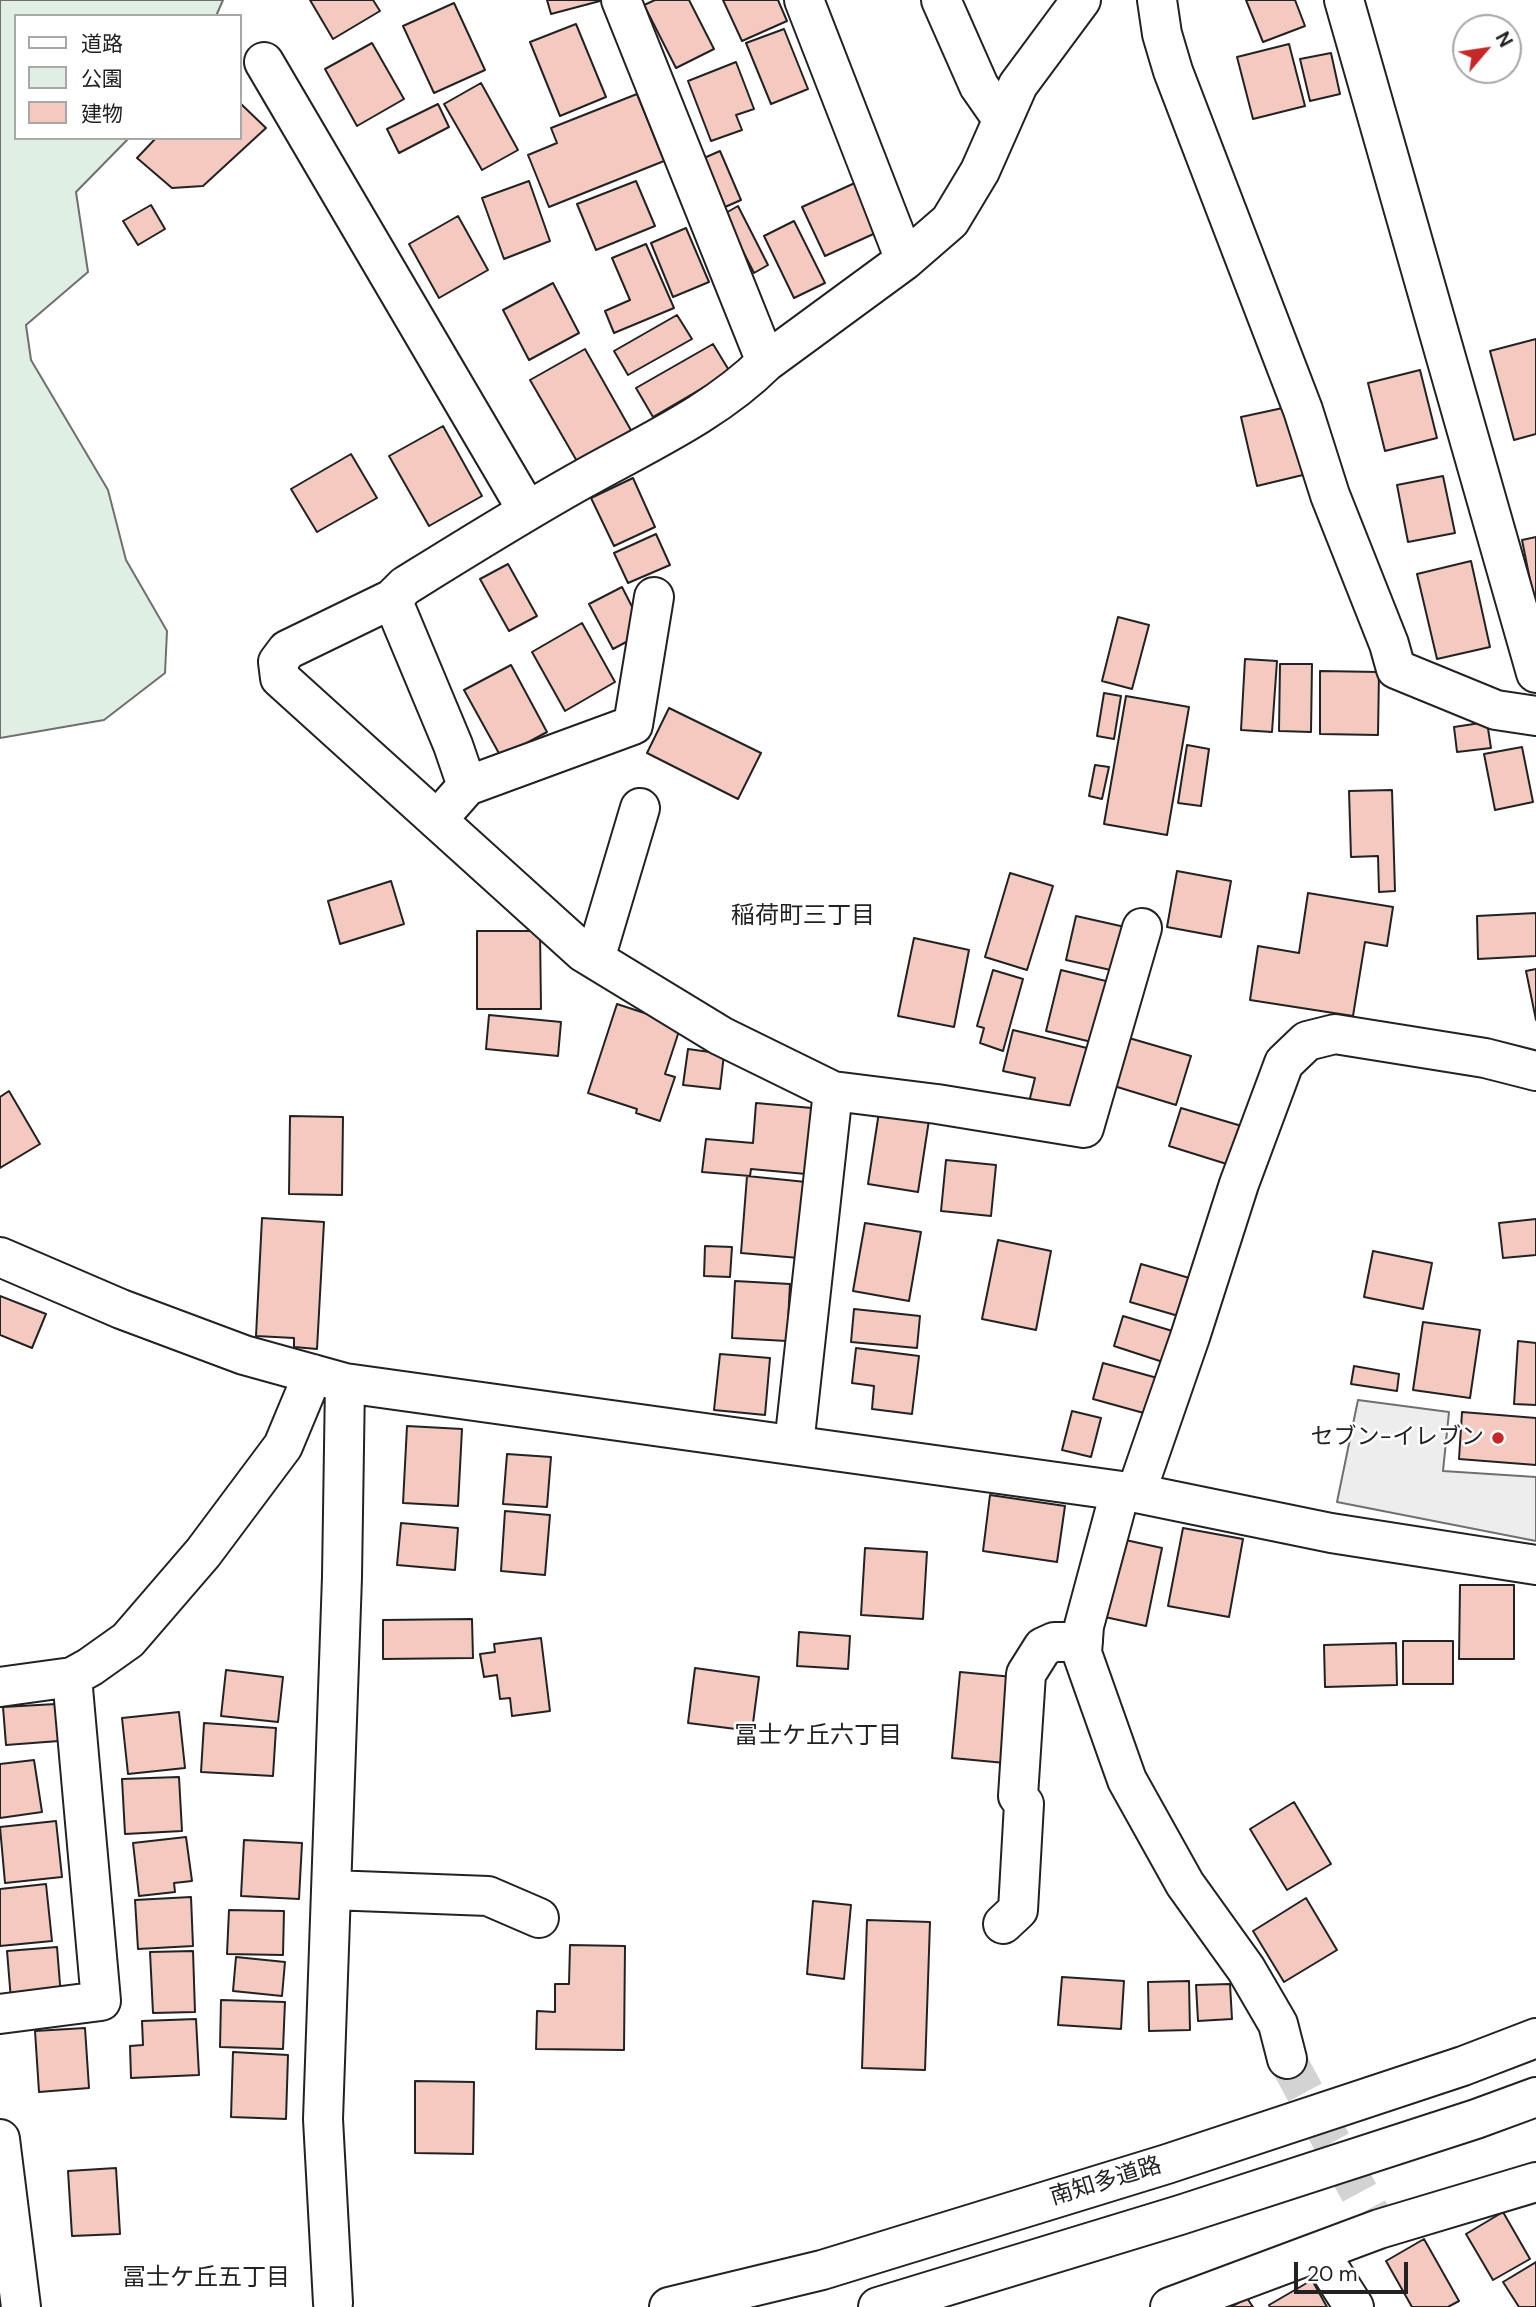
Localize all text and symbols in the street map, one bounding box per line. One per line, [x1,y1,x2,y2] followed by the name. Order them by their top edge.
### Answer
[14,14,242,140] legend
[1452,14,1522,84] north arrow
[1490,27,1518,52] text: N
[81,30,123,58] text: 道路
[81,65,123,93] text: 公園
[81,100,123,128] text: 建物
[731,903,875,931] district label: 稲荷町三丁目
[1311,1424,1484,1452] place label: セブン-イレブン
[1490,1430,1506,1446] marker: セブン-イレブン
[734,1723,902,1751] district label: 冨士ケ丘六丁目
[1047,2152,1165,2212] street label: 南知多道路
[1298,2248,1412,2292] scale bar
[1307,2260,1358,2288] text: 20 m
[122,2265,290,2293] district label: 冨士ケ丘五丁目

